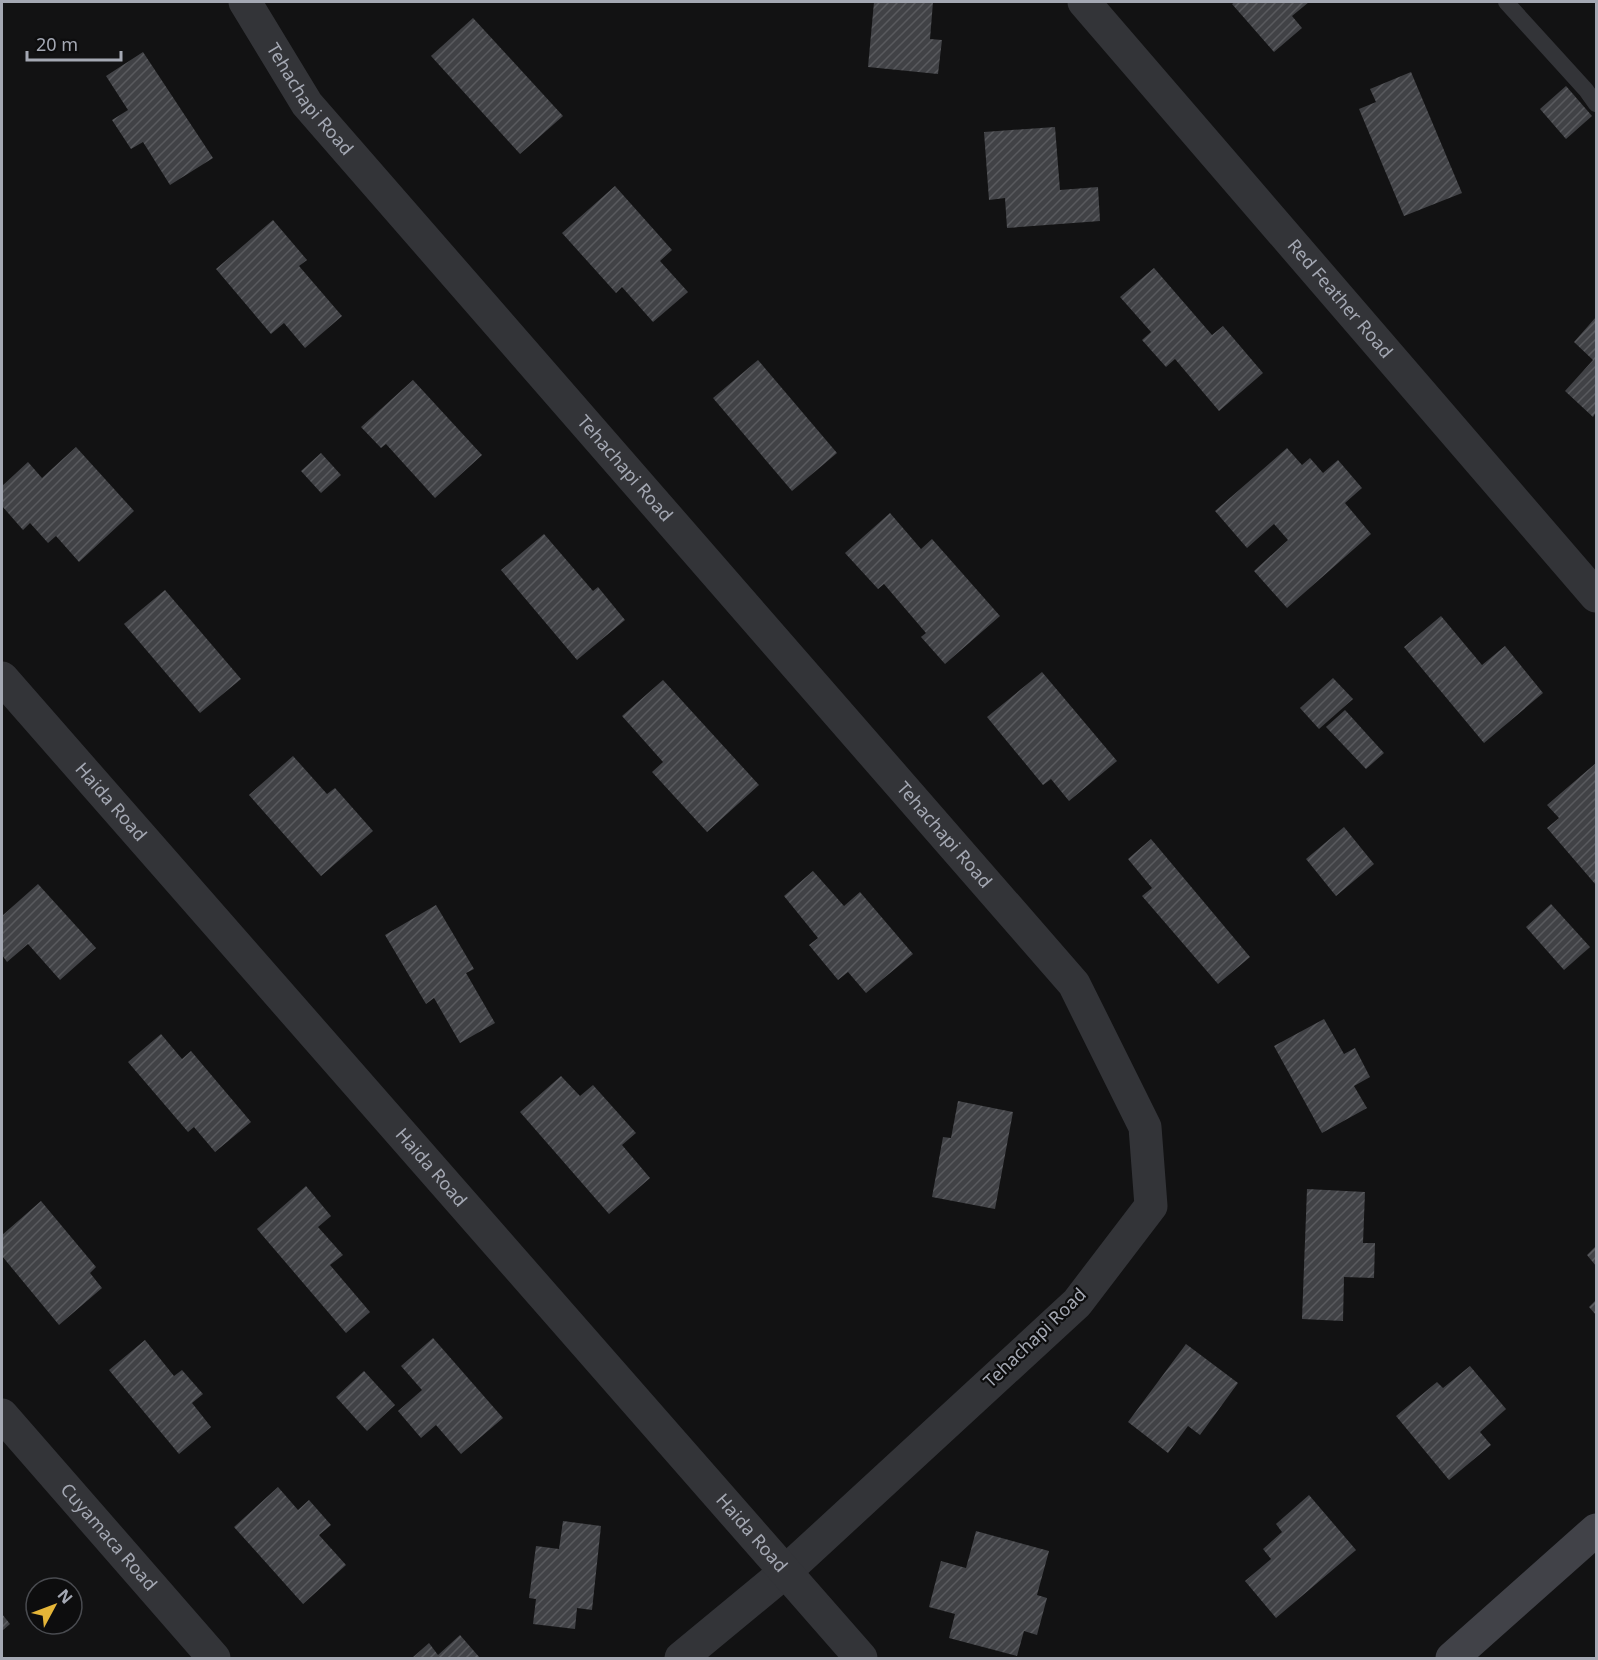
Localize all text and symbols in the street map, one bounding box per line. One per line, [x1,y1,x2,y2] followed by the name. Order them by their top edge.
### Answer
[27,24,122,62] scale bar
[36,32,78,56] text: 20 m
[262,38,359,160] street label: Tehachapi Road
[1283,234,1399,363] street label: Red Feather Road
[573,410,679,526] street label: Tehachapi Road
[70,757,153,846] street label: Haida Road
[892,776,998,893] street label: Tehachapi Road
[391,1122,473,1211] street label: Haida Road
[978,1282,1091,1392] street label: Tehachapi Road
[56,1477,163,1595] street label: Cuyamaca Road
[711,1488,793,1577] street label: Haida Road
[24,1576,84,1636] north arrow
[53,1584,78,1608] text: N

